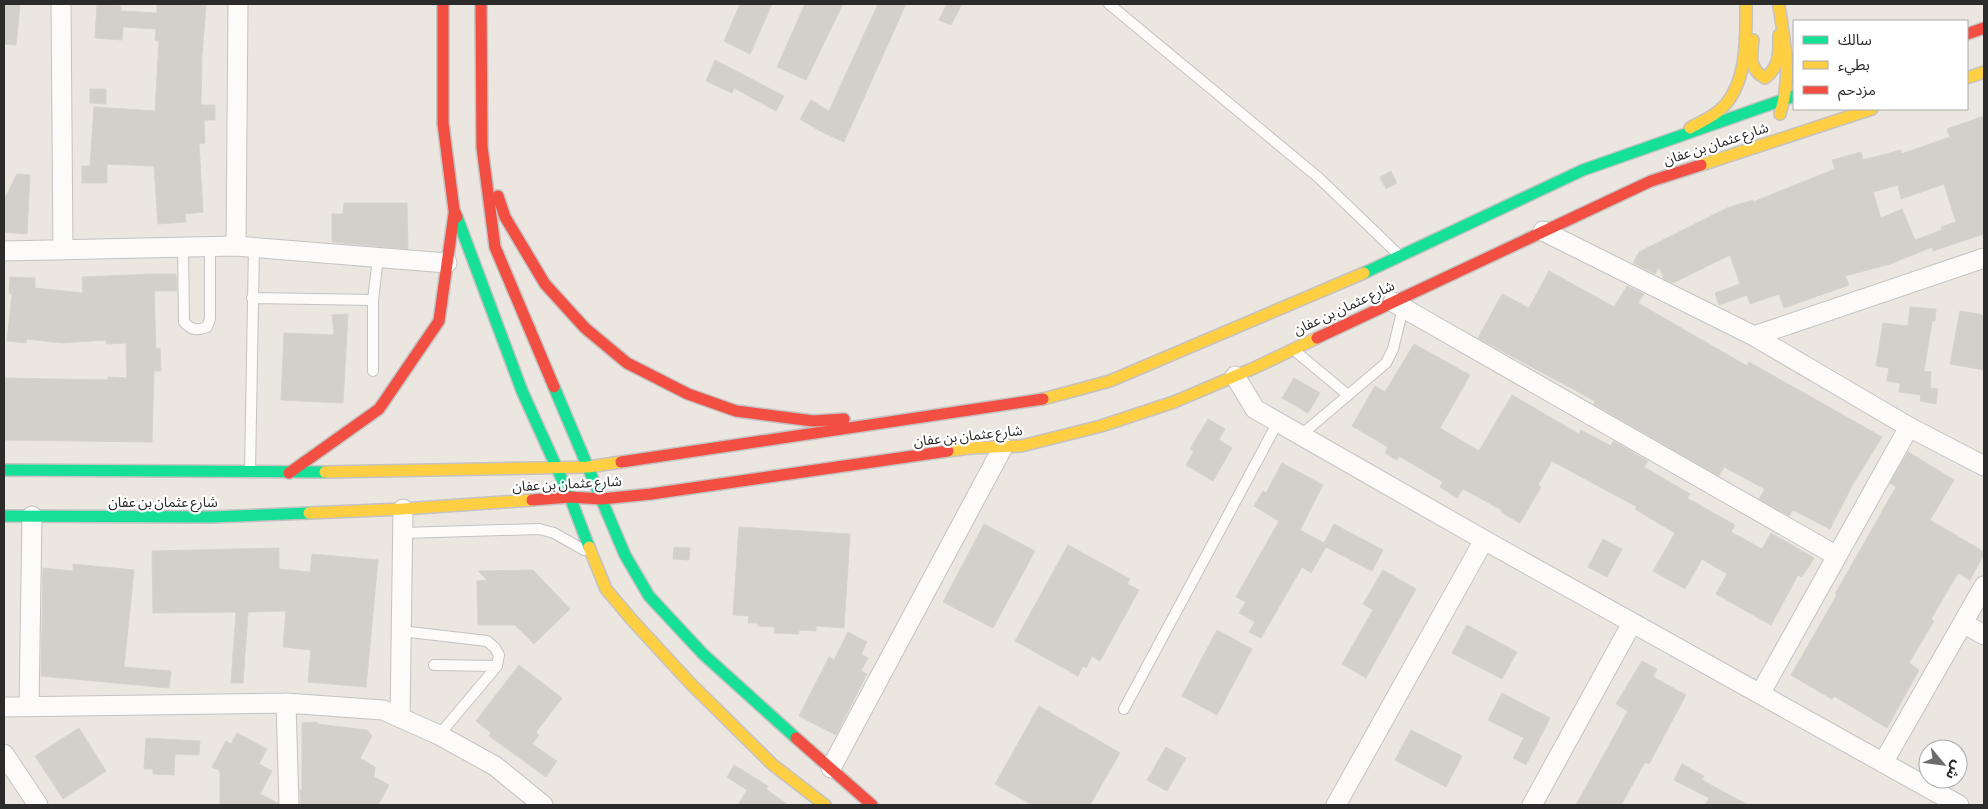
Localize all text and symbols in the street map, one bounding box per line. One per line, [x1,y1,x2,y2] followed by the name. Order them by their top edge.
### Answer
[1793,20,1968,110] legend
[1838,31,1872,50] text: سالك
[1838,56,1870,76] text: بطيء
[1838,81,1876,101] text: مزدحم
[1661,119,1771,171] street label: شارع عثمان بن عفان
[1291,277,1398,341] street label: شارع عثمان بن عفان
[913,422,1024,452] street label: شارع عثمان بن عفان
[512,473,622,497] street label: شارع عثمان بن عفان
[108,494,218,513] street label: شارع عثمان بن عفان
[1918,739,1968,789] north arrow
[1942,758,1966,783] text: ش

